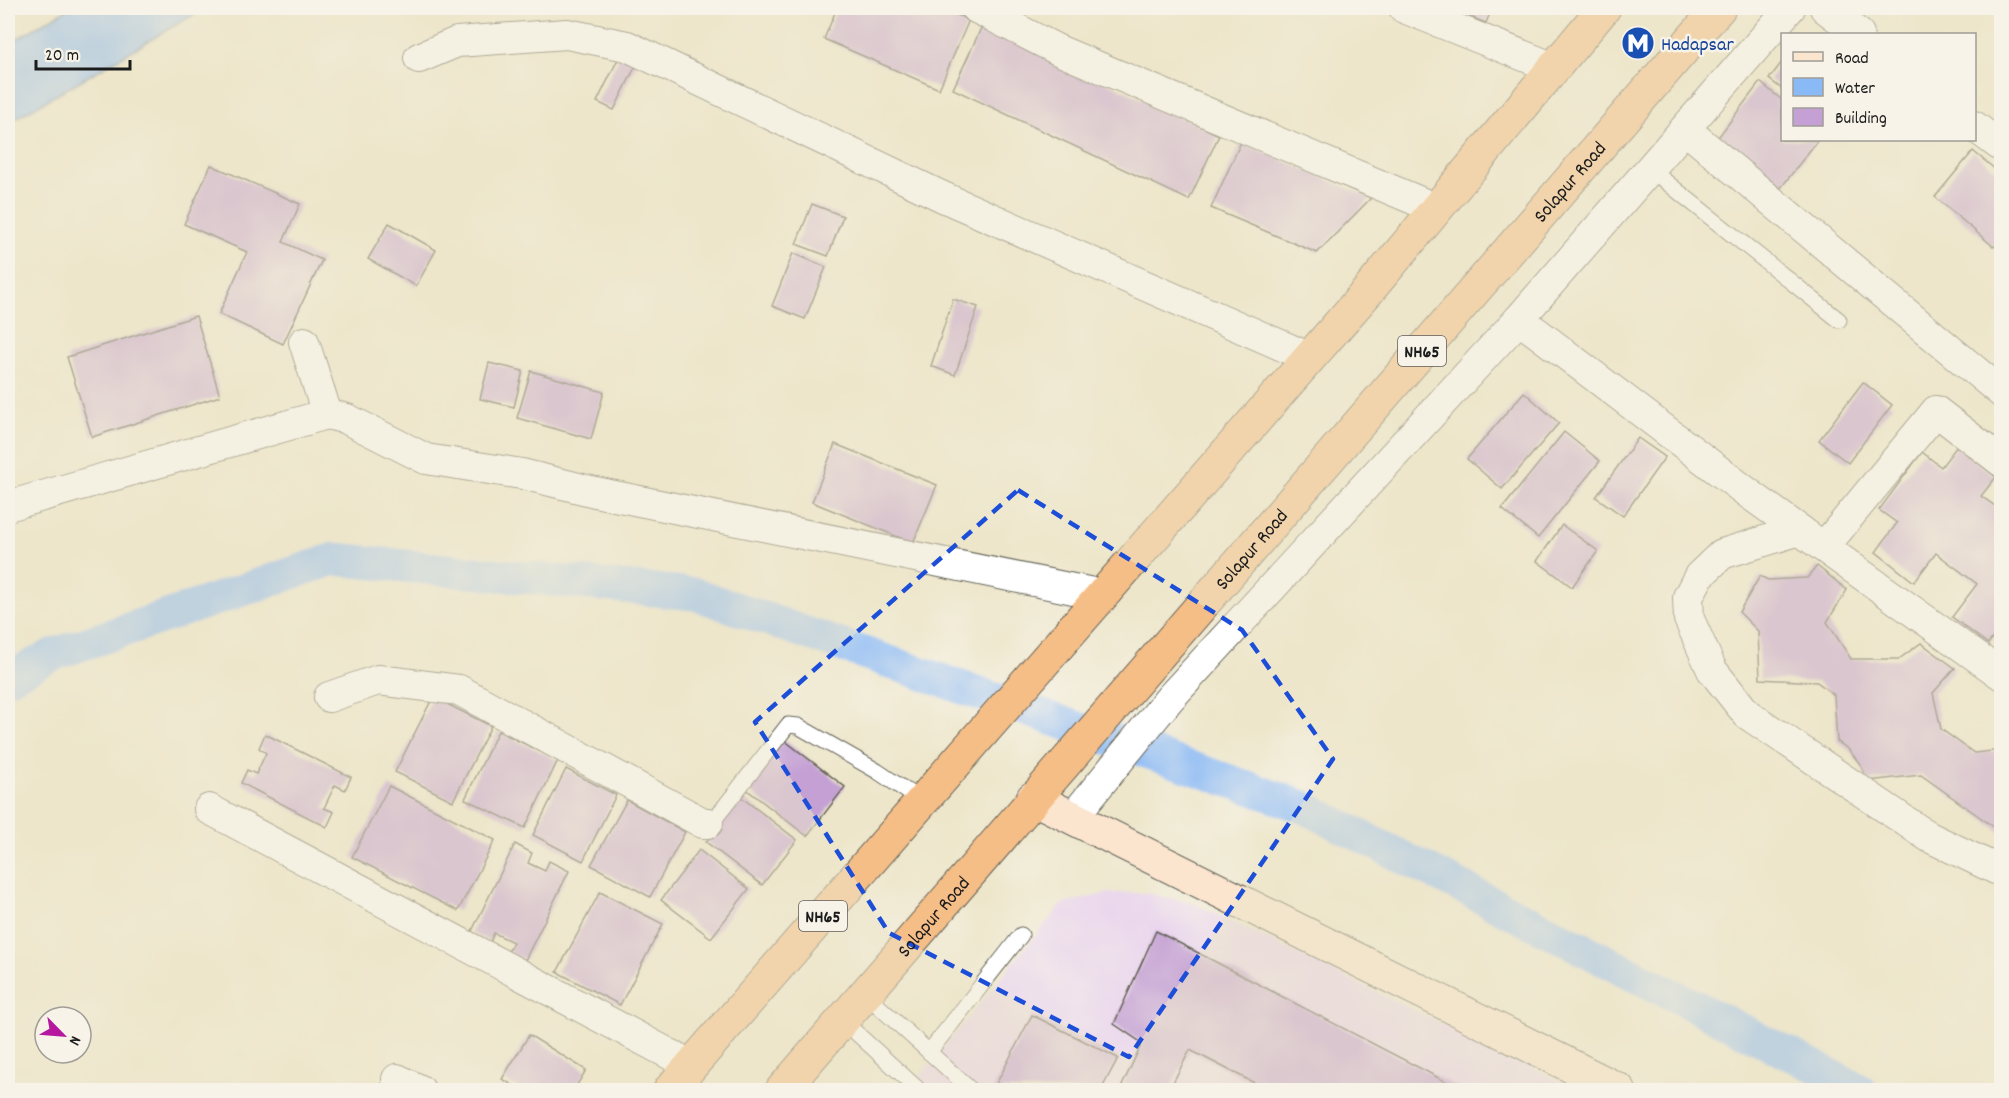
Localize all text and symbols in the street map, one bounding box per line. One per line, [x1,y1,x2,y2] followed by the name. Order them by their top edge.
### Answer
[1620,25,1656,61] metro station icon: Hadapsar
[1661,32,1734,60] place label: Hadapsar
[36,33,130,71] scale bar
[1781,33,1976,141] legend
[45,44,79,69] text: 20 m
[1835,47,1869,72] text: Road
[1835,77,1875,102] text: Water
[1835,107,1887,132] text: Building
[1528,137,1614,230] street label: Solapur Road
[1398,336,1446,366] road number: NH65
[1210,504,1296,597] street label: Solapur Road
[892,871,978,965] street label: Solapur Road
[799,901,847,931] road number: NH65
[33,1005,93,1065] north arrow
[62,1032,86,1049] text: N

